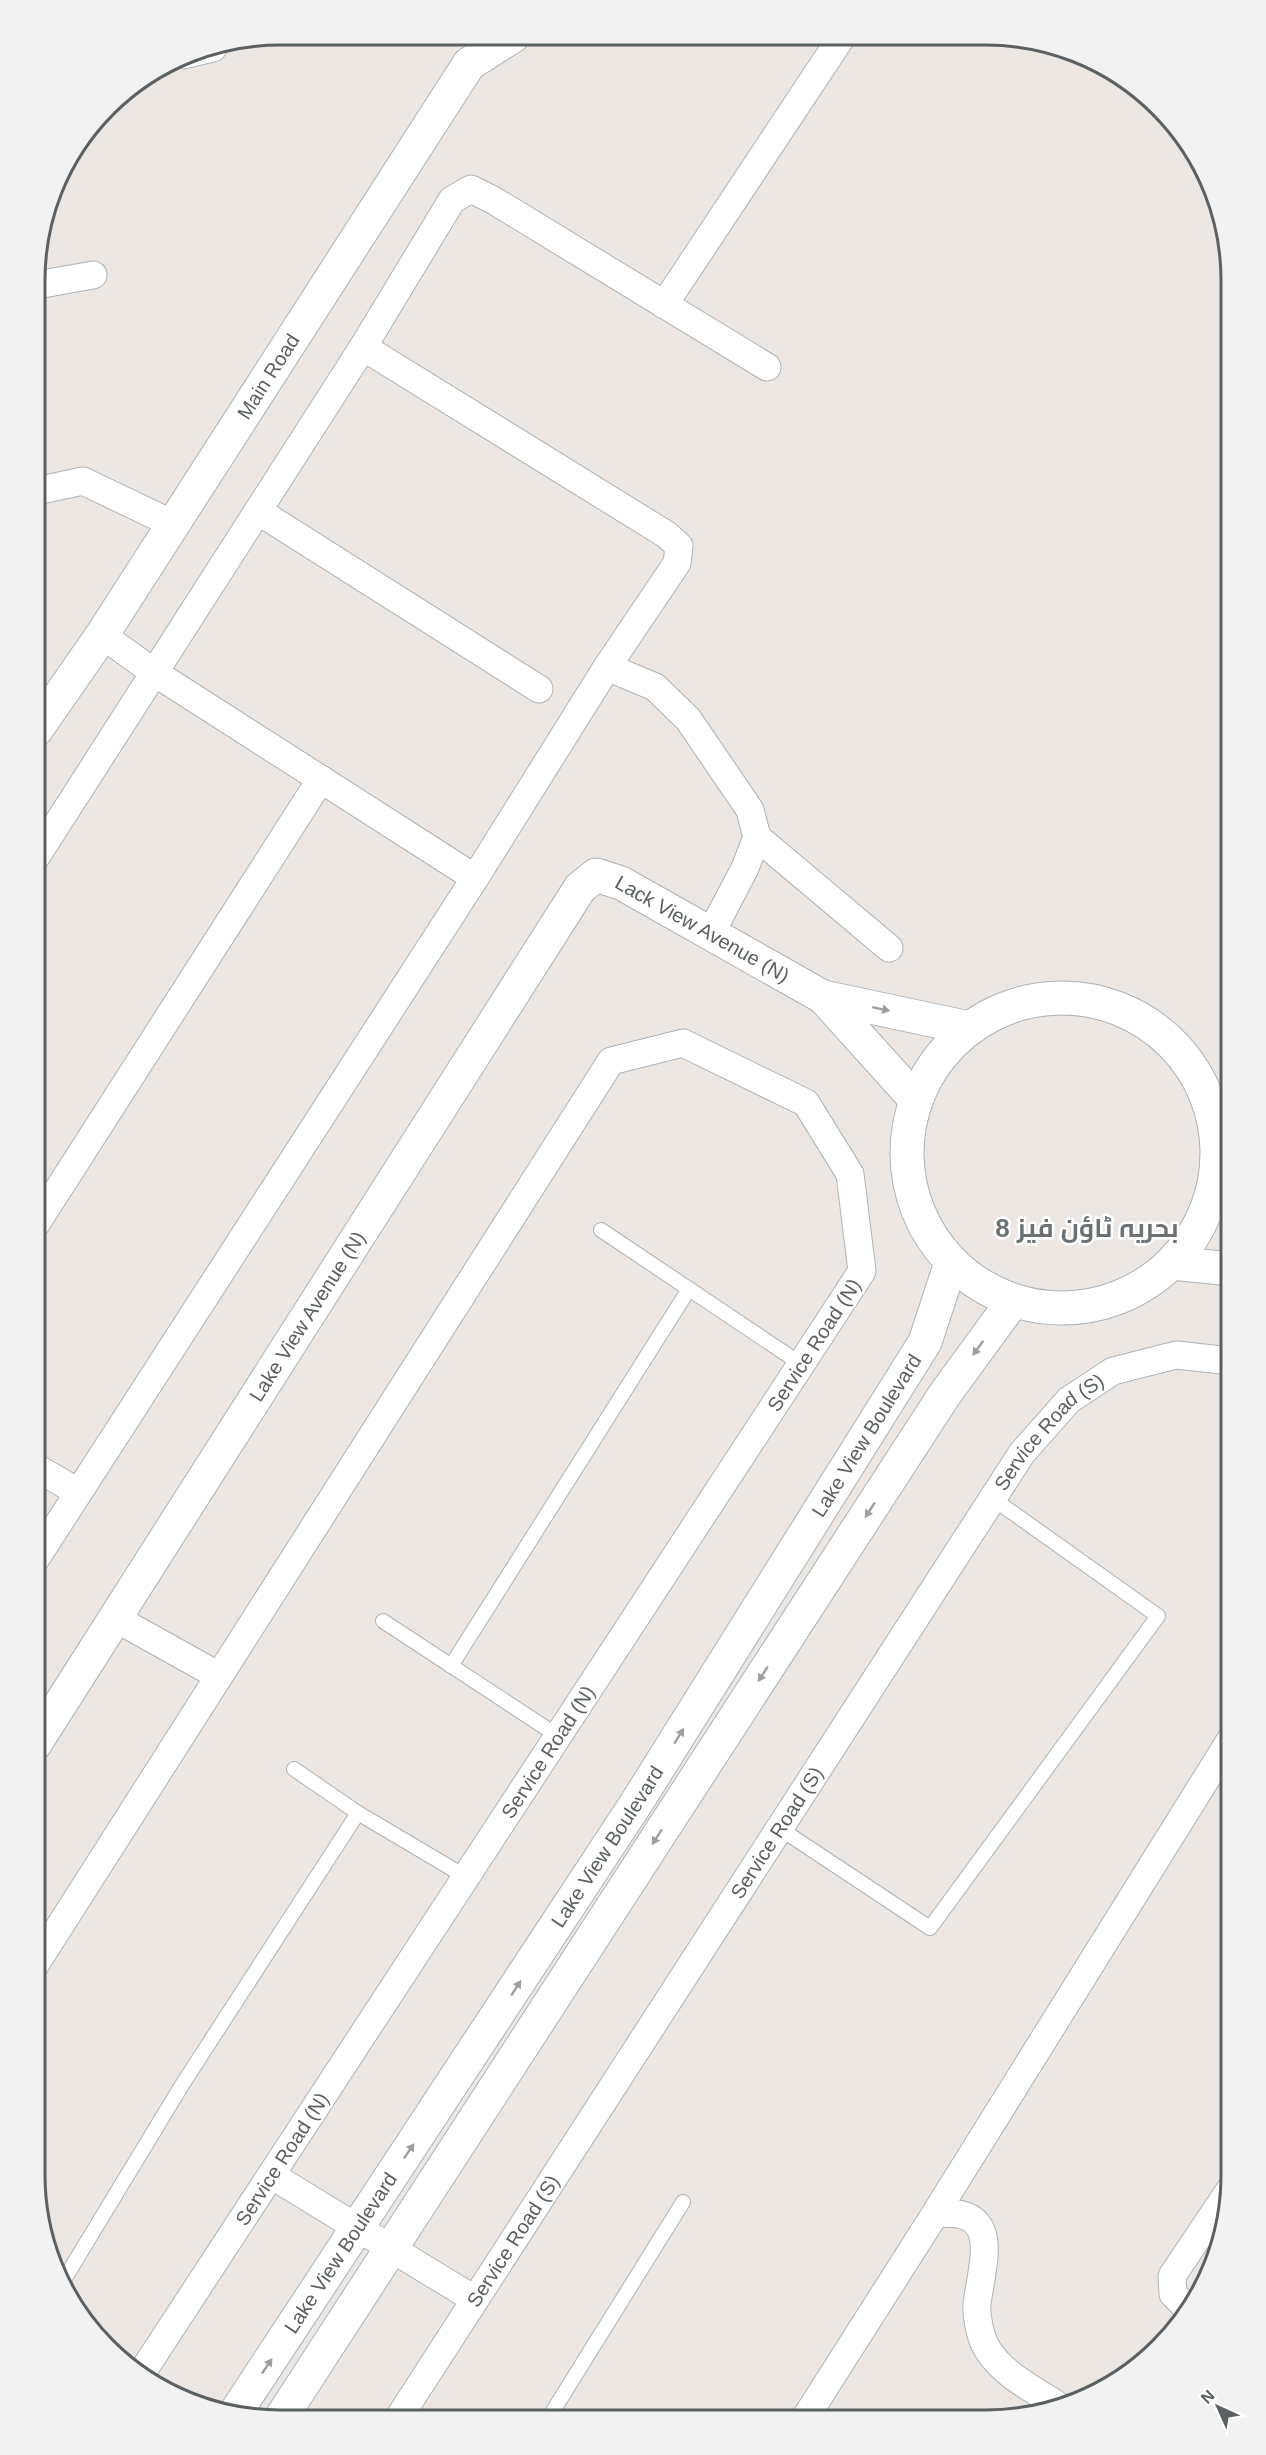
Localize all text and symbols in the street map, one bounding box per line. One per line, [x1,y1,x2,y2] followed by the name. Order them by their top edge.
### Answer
[233,330,304,423] street label: Main Road
[612,871,793,987] street label: Lack View Avenue (N)
[871,1005,890,1015] one-way arrow
[995,1213,1179,1243] district label: بحریہ ٹاؤن فیز 8
[245,1227,370,1405] street label: Lake View Avenue (N)
[763,1275,865,1415] street label: Service Road (N)
[973,1341,985,1356] one-way arrow
[807,1350,926,1521] street label: Lake View Boulevard
[990,1369,1108,1494] street label: Service Road (S)
[864,1502,875,1518] one-way arrow
[758,1665,769,1682] one-way arrow
[497,1682,599,1822] street label: Service Road (N)
[673,1728,684,1744] one-way arrow
[547,1762,668,1931] street label: Lake View Boulevard
[726,1763,827,1903] street label: Service Road (S)
[652,1829,663,1845] one-way arrow
[510,1980,521,1996] one-way arrow
[231,2089,333,2229] street label: Service Road (N)
[403,2143,414,2159] one-way arrow
[280,2168,401,2337] street label: Lake View Boulevard
[462,2171,564,2311] street label: Service Road (S)
[261,2358,272,2374] one-way arrow
[1188,2377,1248,2437] north arrow
[1198,2387,1218,2407] text: N

